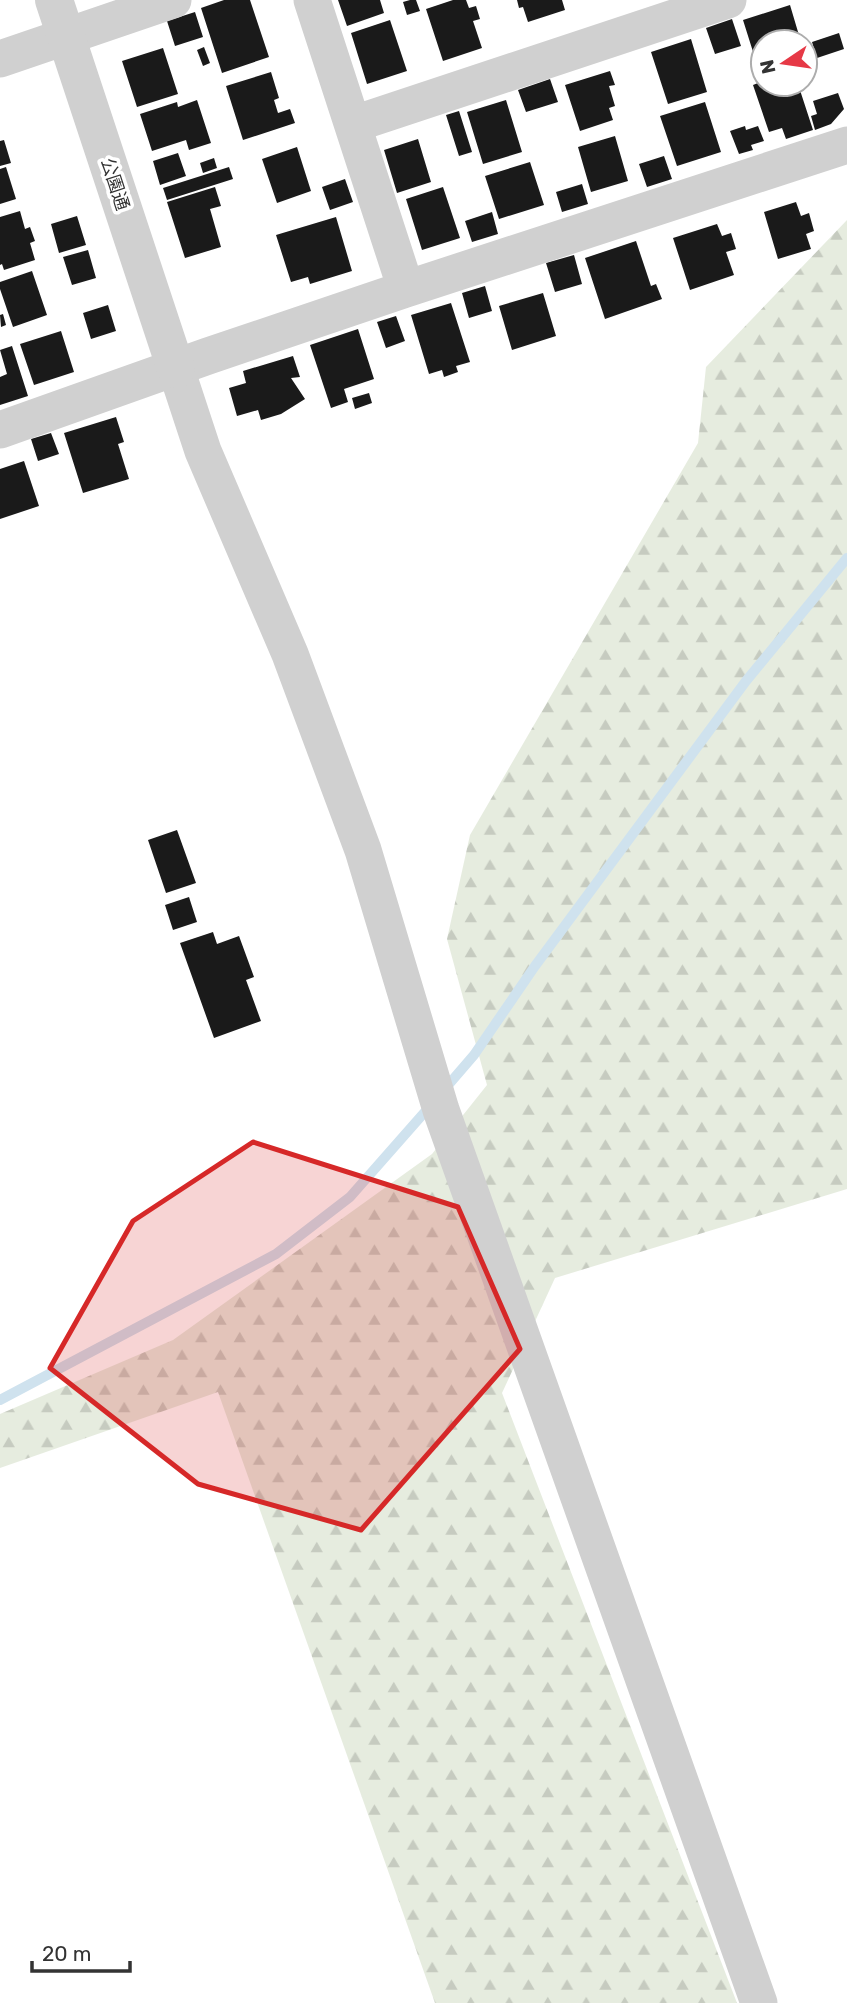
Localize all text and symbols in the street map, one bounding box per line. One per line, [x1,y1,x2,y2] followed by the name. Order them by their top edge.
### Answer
[749,28,819,98] north arrow
[755,57,781,76] text: N
[96,155,134,213] street label: 公園通
[32,1930,130,1974] scale bar
[42,1941,91,1966] text: 20 m

